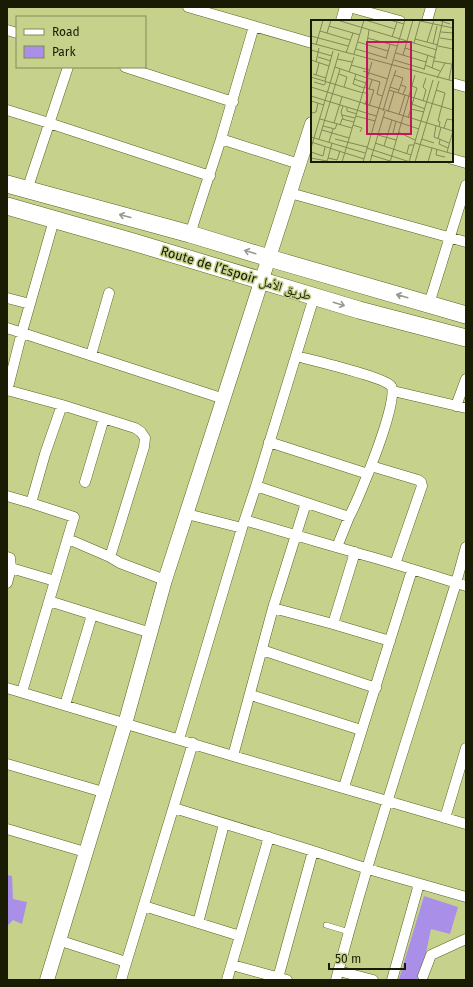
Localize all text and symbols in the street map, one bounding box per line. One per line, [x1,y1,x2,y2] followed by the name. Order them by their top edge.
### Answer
[16,16,146,68] legend
[311,20,453,162] inset map
[52,25,80,39] text: Road
[52,45,76,59] text: Park
[119,212,132,219] one-way arrow
[159,243,313,304] street label: Route de l’Espoir طريق الأمل
[244,248,257,255] one-way arrow
[395,292,408,299] one-way arrow
[332,301,345,308] one-way arrow
[329,945,405,971] scale bar
[335,952,361,966] text: 50 m

